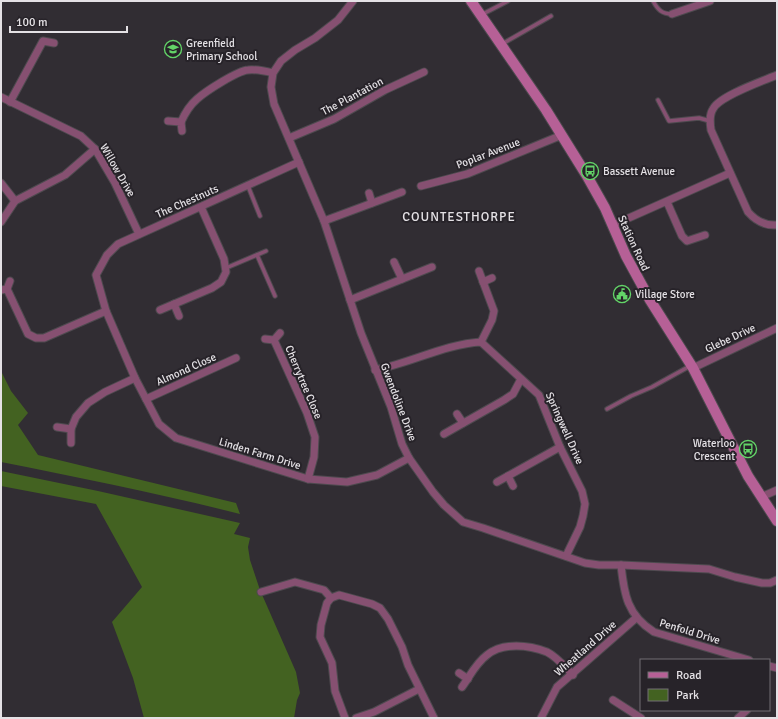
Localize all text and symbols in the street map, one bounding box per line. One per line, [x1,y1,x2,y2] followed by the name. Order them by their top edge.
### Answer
[10,8,127,34] scale bar
[16,15,48,30] text: 100 m
[186,37,257,63] place label: Greenfield Primary School
[163,39,183,59] school or university icon: Greenfield Primary School
[319,75,385,118] street label: The Plantation
[454,135,522,172] street label: Poplar Avenue
[97,141,138,199] street label: Willow Drive
[580,161,600,181] bus stop icon: Bassett Avenue
[603,165,675,178] place label: Bassett Avenue
[154,182,221,221] street label: The Chestnuts
[402,209,516,225] district label: COUNTESTHORPE
[615,213,652,273] street label: Station Road
[612,284,632,304] public building icon: Village Store
[635,288,695,301] place label: Village Store
[703,321,757,356] street label: Glebe Drive
[282,343,325,421] street label: Cherrytree Close
[154,350,218,388] street label: Almond Close
[378,361,419,443] street label: Gwendoline Drive
[543,390,586,466] street label: Springwell Drive
[217,435,302,472] street label: Linden Farm Drive
[693,437,735,463] place label: Waterloo Crescent
[738,439,758,459] bus stop icon: Waterloo Crescent
[658,616,722,647] street label: Penfold Drive
[552,618,619,679] street label: Wheatland Drive
[640,659,770,711] legend
[676,668,702,683] text: Road
[676,688,699,703] text: Park

